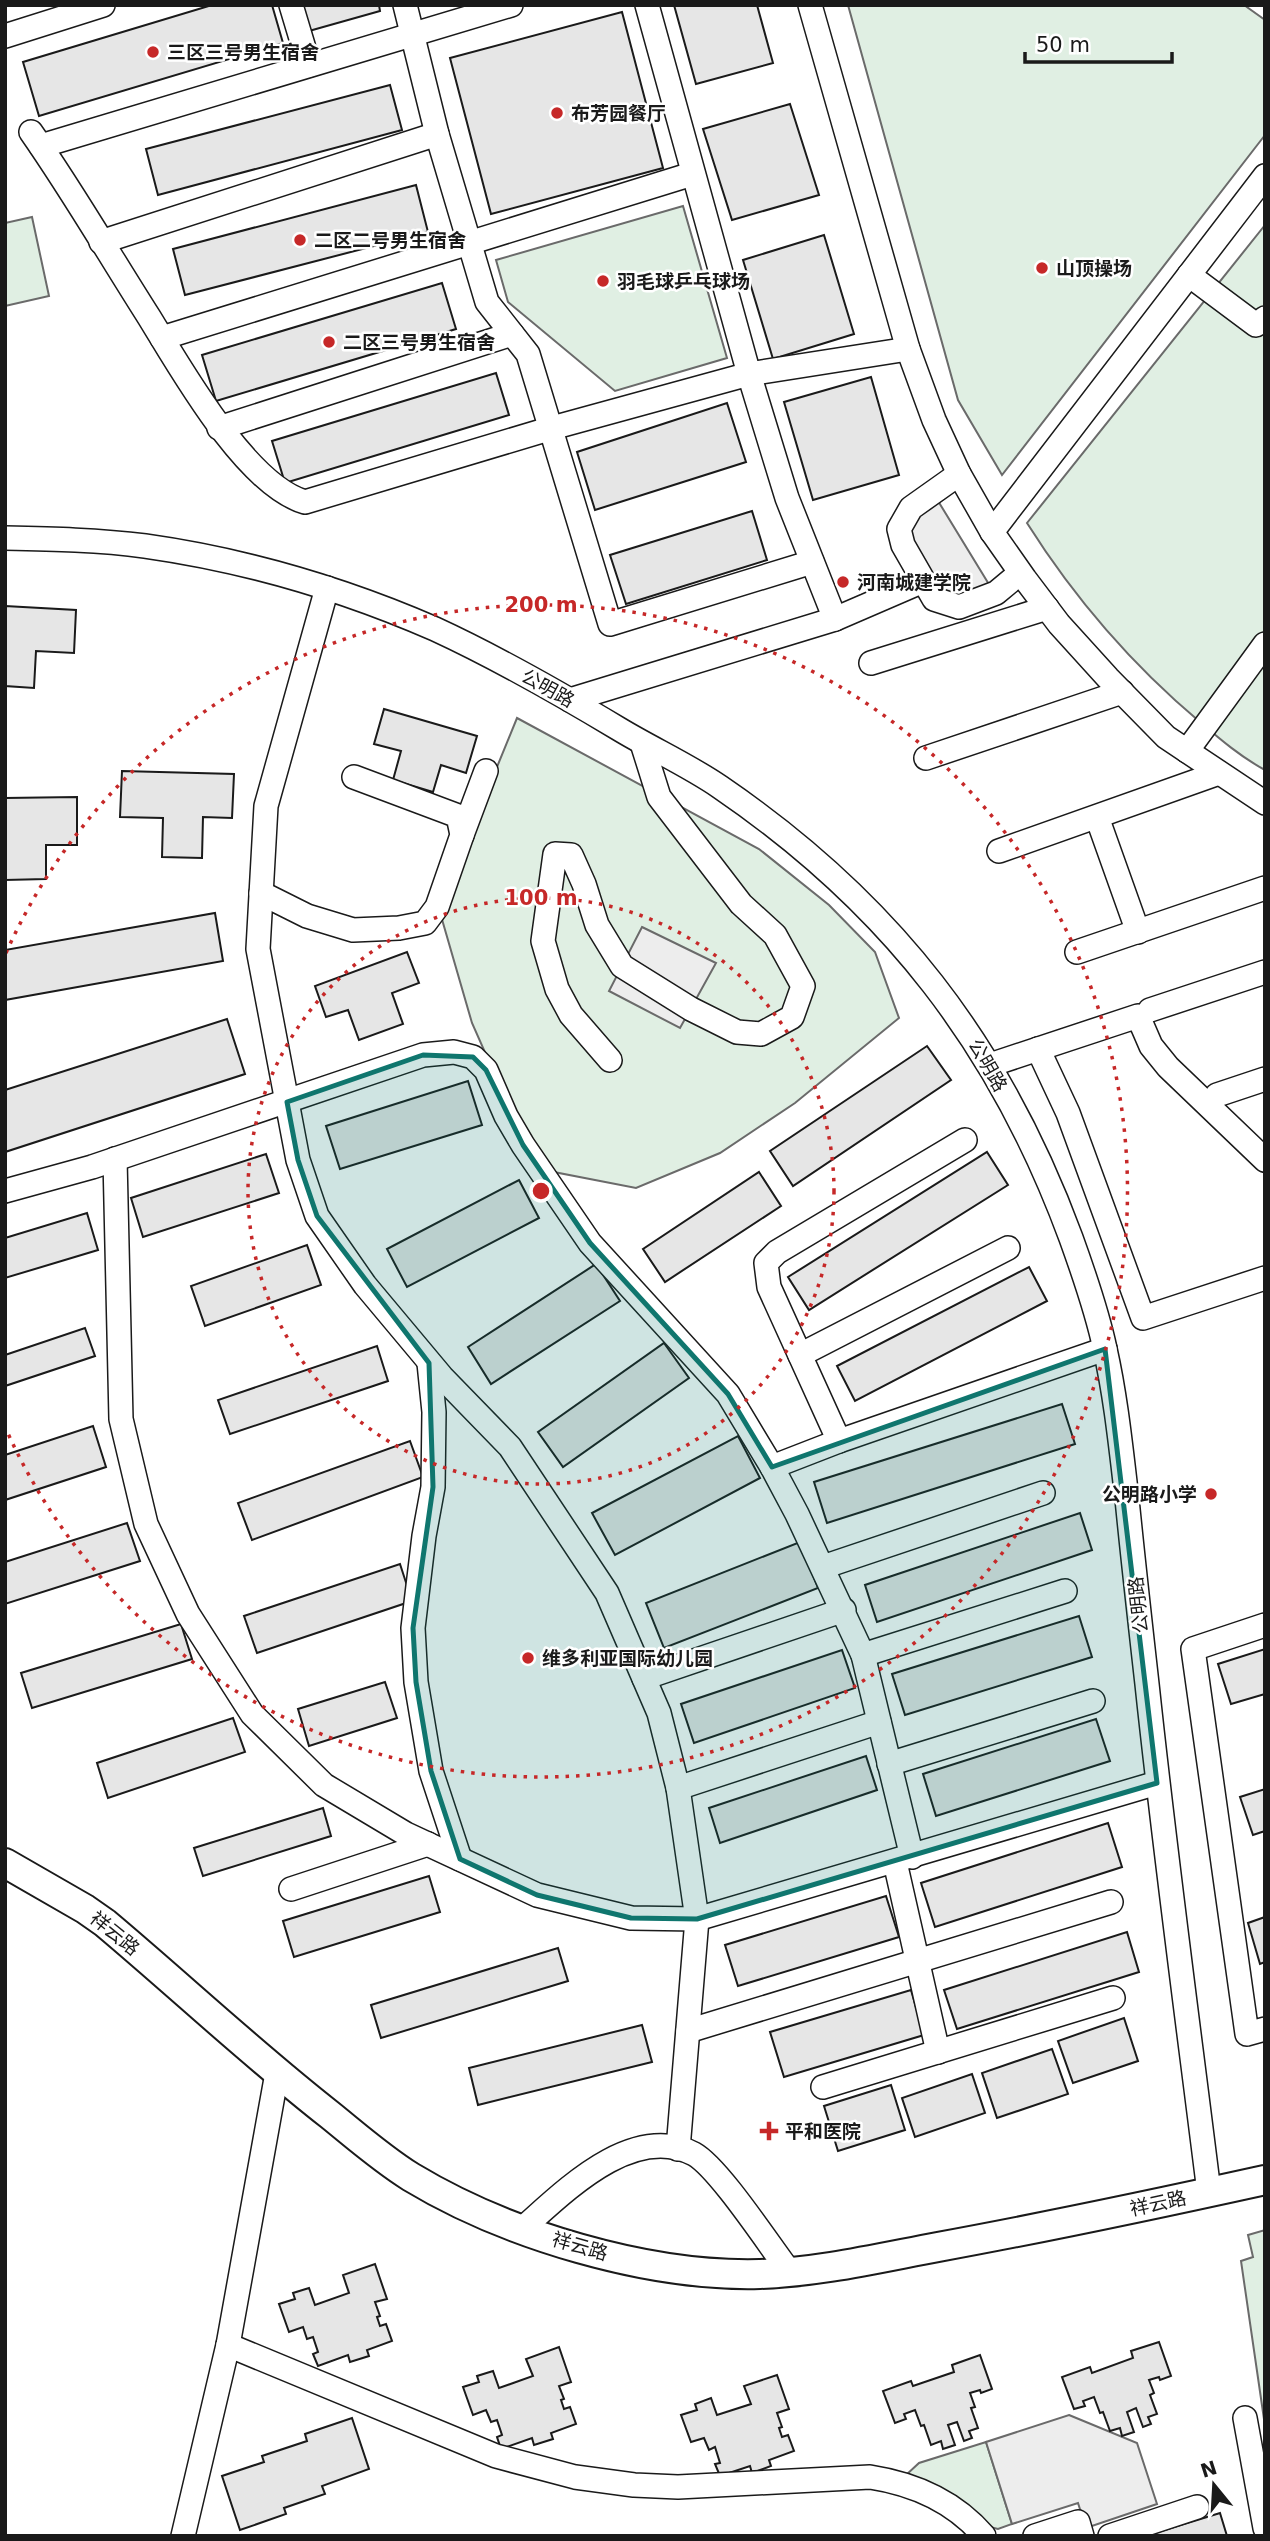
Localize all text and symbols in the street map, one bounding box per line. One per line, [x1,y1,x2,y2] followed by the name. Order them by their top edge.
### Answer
[1025,21,1172,65] scale bar
[1036,33,1090,57] text: 50 m
[167,41,319,63] place label: 三区三号男生宿舍
[145,44,161,60] marker: 三区三号男生宿舍
[571,102,666,124] place label: 布芳园餐厅
[549,105,565,121] marker: 布芳园餐厅
[314,229,466,251] place label: 二区二号男生宿舍
[292,232,308,248] marker: 二区二号男生宿舍
[1056,257,1132,279] place label: 山顶操场
[1034,260,1050,276] marker: 山顶操场
[617,270,750,292] place label: 羽毛球乒乓球场
[595,273,611,289] marker: 羽毛球乒乓球场
[343,331,495,353] place label: 二区三号男生宿舍
[321,334,337,350] marker: 二区三号男生宿舍
[857,571,971,593] place label: 河南城建学院
[835,574,851,590] marker: 河南城建学院
[504,593,578,617] text: 200 m
[518,665,578,711] street label: 公明路
[504,886,578,910] text: 100 m
[964,1035,1012,1095] street label: 公明路
[529,1179,553,1203] centre of rings
[1102,1483,1197,1505] place label: 公明路小学
[1203,1486,1219,1502] marker: 公明路小学
[1124,1575,1152,1635] street label: 公明路
[542,1647,713,1669] place label: 维多利亚国际幼儿园
[520,1650,536,1666] marker: 维多利亚国际幼儿园
[86,1907,144,1959] street label: 祥云路
[785,2120,861,2142] place label: 平和医院
[759,2121,779,2141] marker: 平和医院
[1128,2186,1188,2220] street label: 祥云路
[550,2228,610,2264] street label: 祥云路
[1179,2450,1249,2520] north arrow
[1198,2456,1220,2482] text: N

